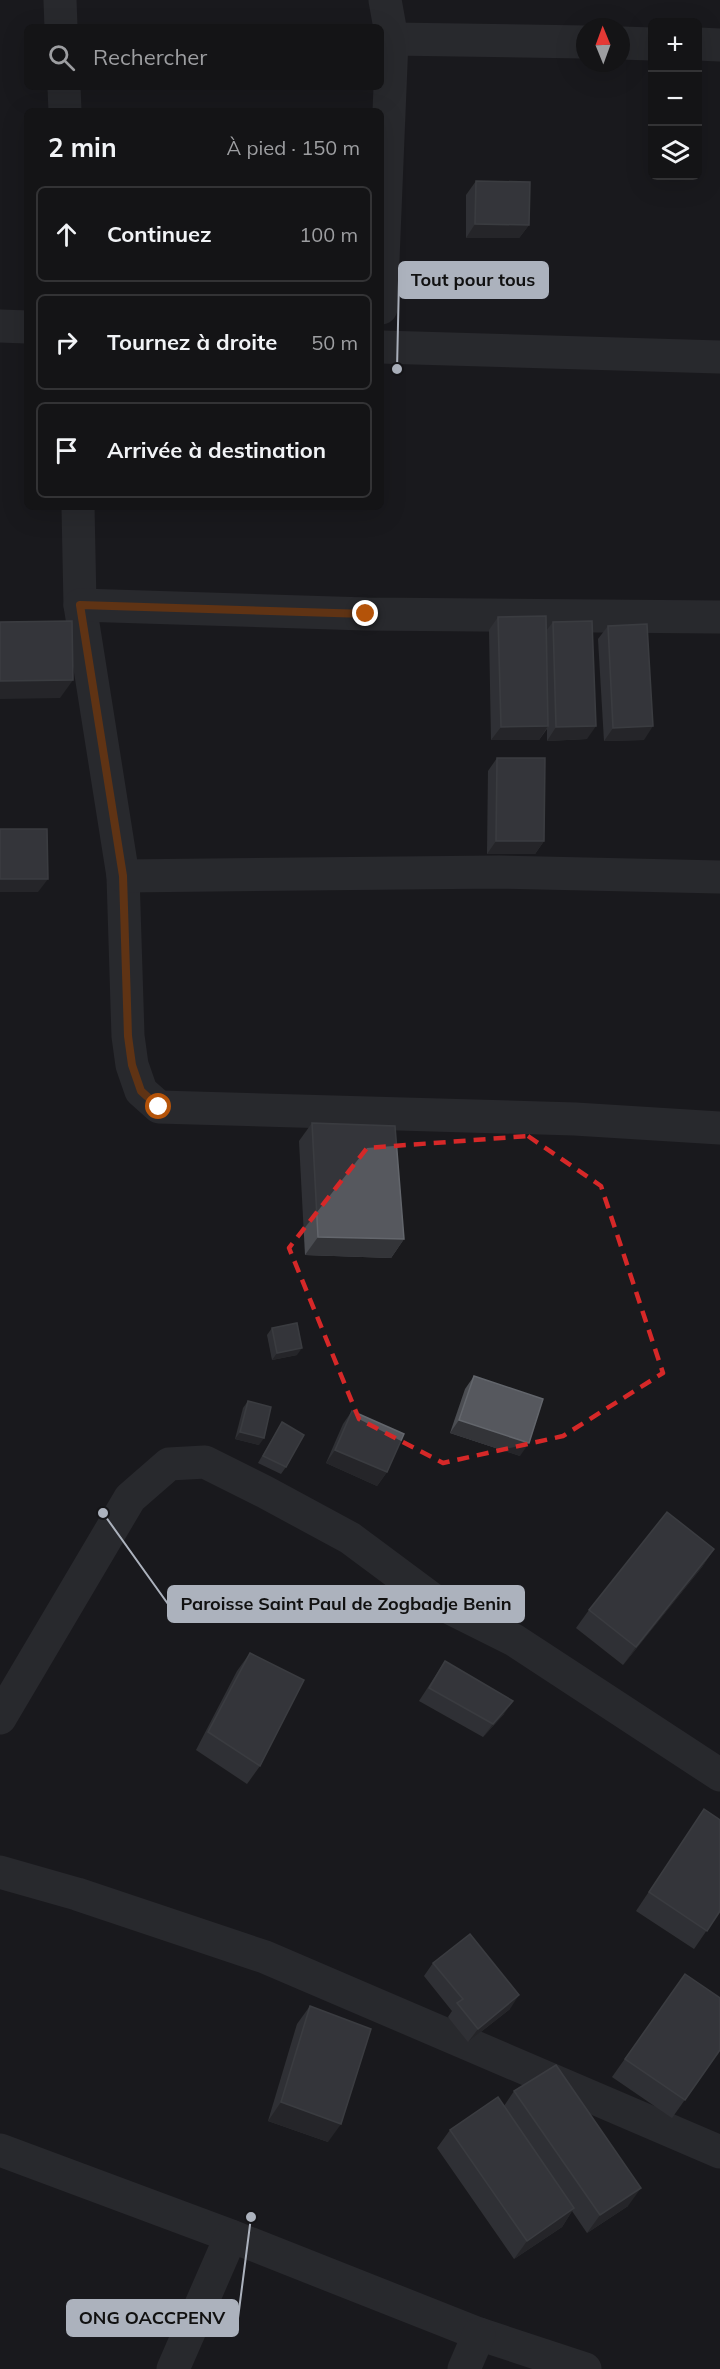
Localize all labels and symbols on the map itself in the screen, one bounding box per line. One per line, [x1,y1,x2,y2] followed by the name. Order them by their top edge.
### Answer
[576,18,630,72] north arrow
[399,262,548,298] callout: Tout pour tous
[411,268,535,291] text: Tout pour tous
[352,600,378,626] route end
[145,1093,171,1119] route start
[168,1586,524,1622] callout: Paroisse Saint Paul de Zogbadje Benin
[180,1592,512,1615] text: Paroisse Saint Paul de Zogbadje Benin
[67,2300,238,2336] callout: ONG OACCPENV
[79,2306,226,2329] text: ONG OACCPENV

